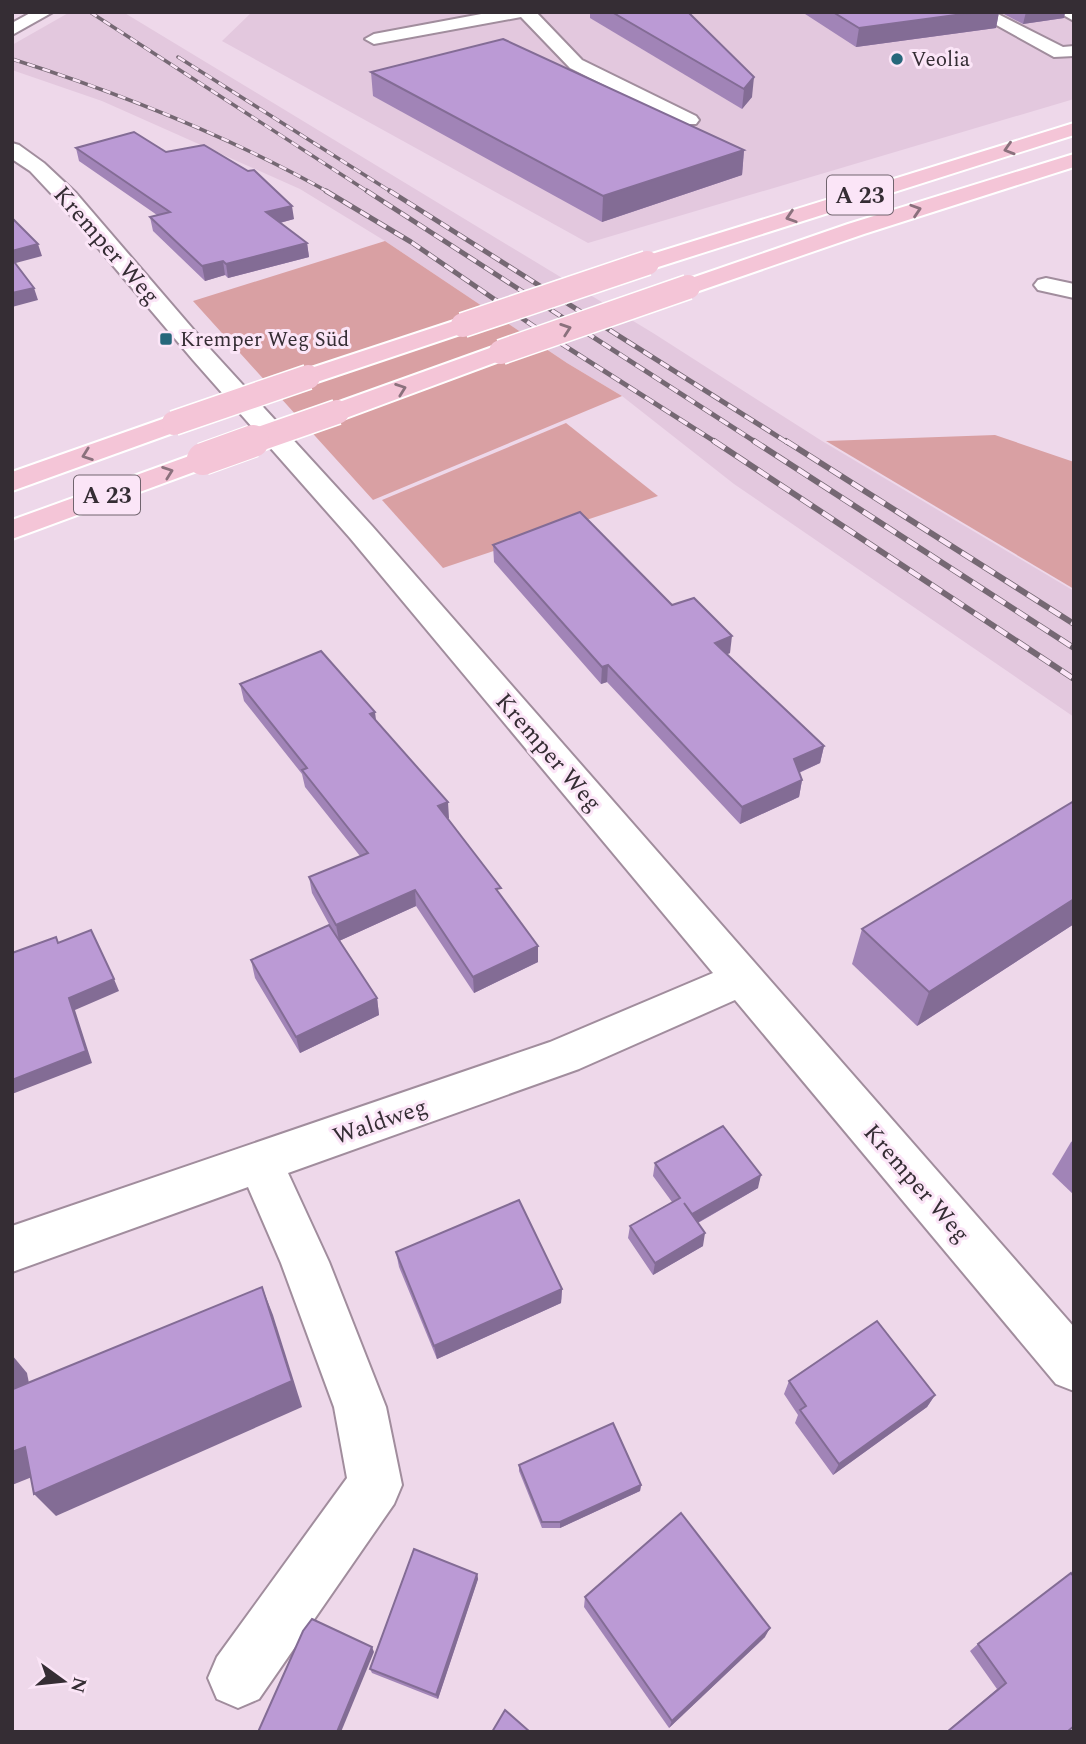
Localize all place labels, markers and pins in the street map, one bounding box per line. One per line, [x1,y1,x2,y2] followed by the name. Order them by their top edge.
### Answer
[911,44,971,76] place label: Veolia
[889,51,905,67] marker: Veolia
[180,324,349,356] place label: Kremper Weg Süd
[158,331,174,347] marker: Kremper Weg Süd

